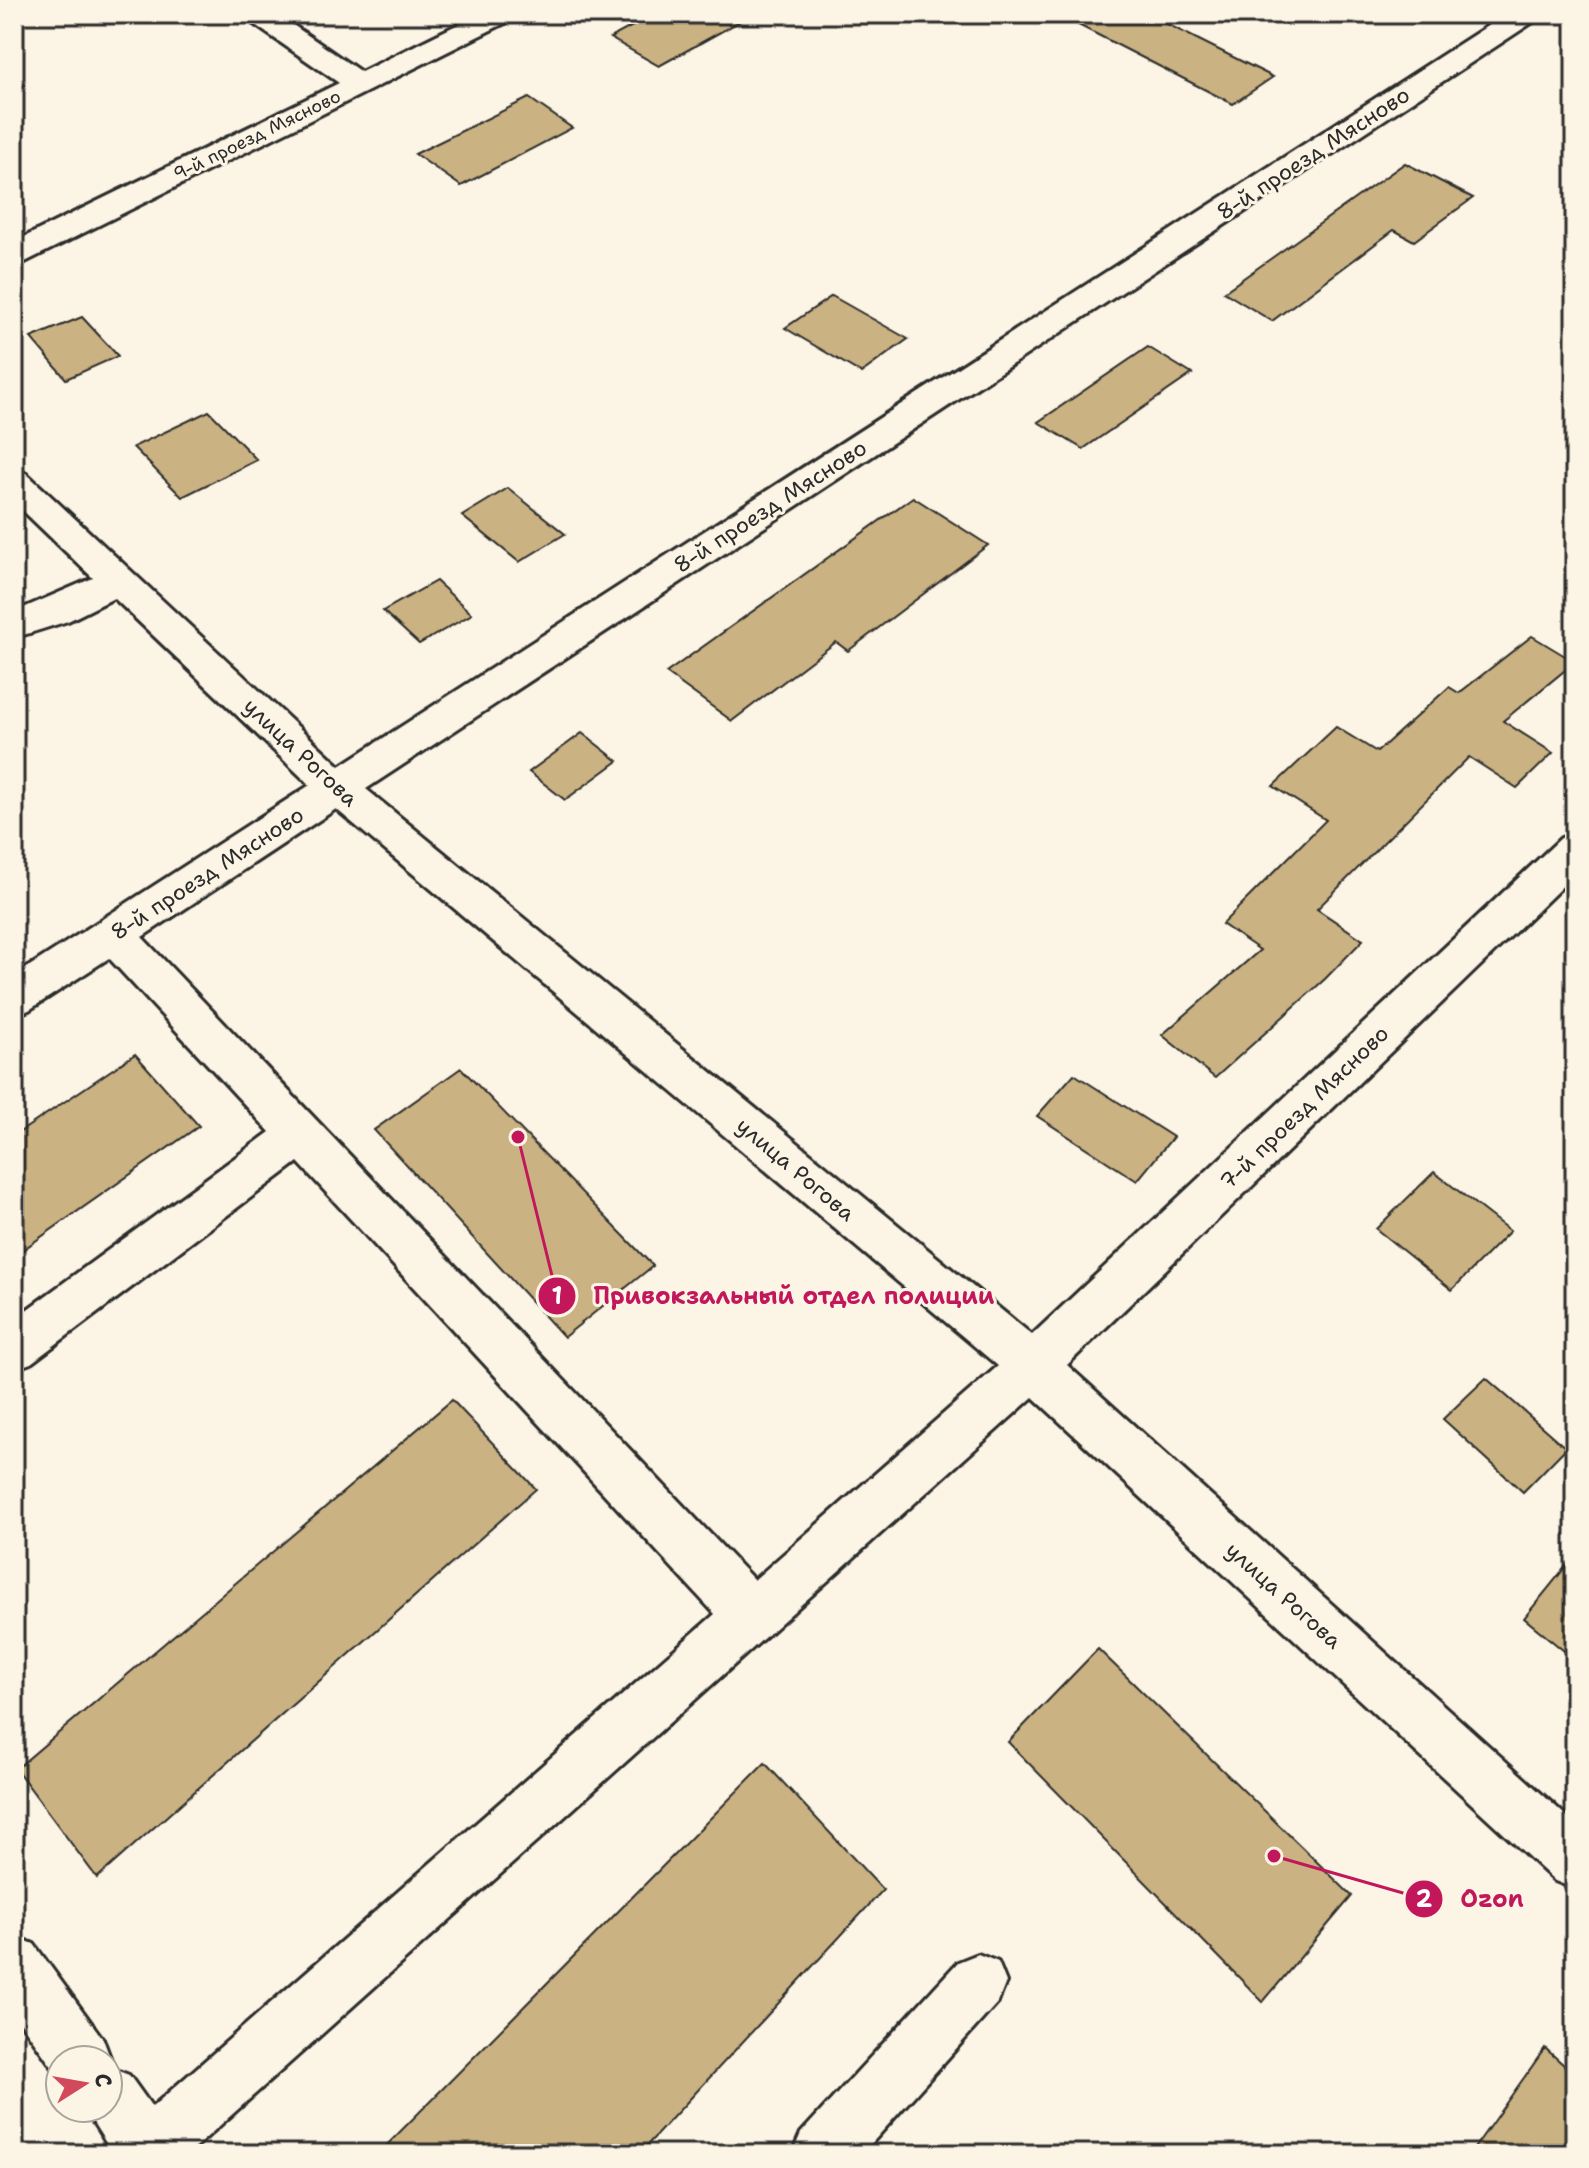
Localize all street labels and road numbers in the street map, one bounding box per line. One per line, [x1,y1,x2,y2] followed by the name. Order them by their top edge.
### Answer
[1211,80,1415,227] street label: 8-й проезд Мясново
[169,84,345,186] street label: 9-й проезд Мясново
[668,433,872,580] street label: 8-й проезд Мясново
[237,692,364,813] street label: улица Рогова
[105,800,309,947] street label: 8-й проезд Мясново
[1214,1019,1395,1196] street label: 7-й проезд Мясново
[730,1111,861,1228] street label: улица Рогова
[1219,1536,1348,1655] street label: улица Рогова

